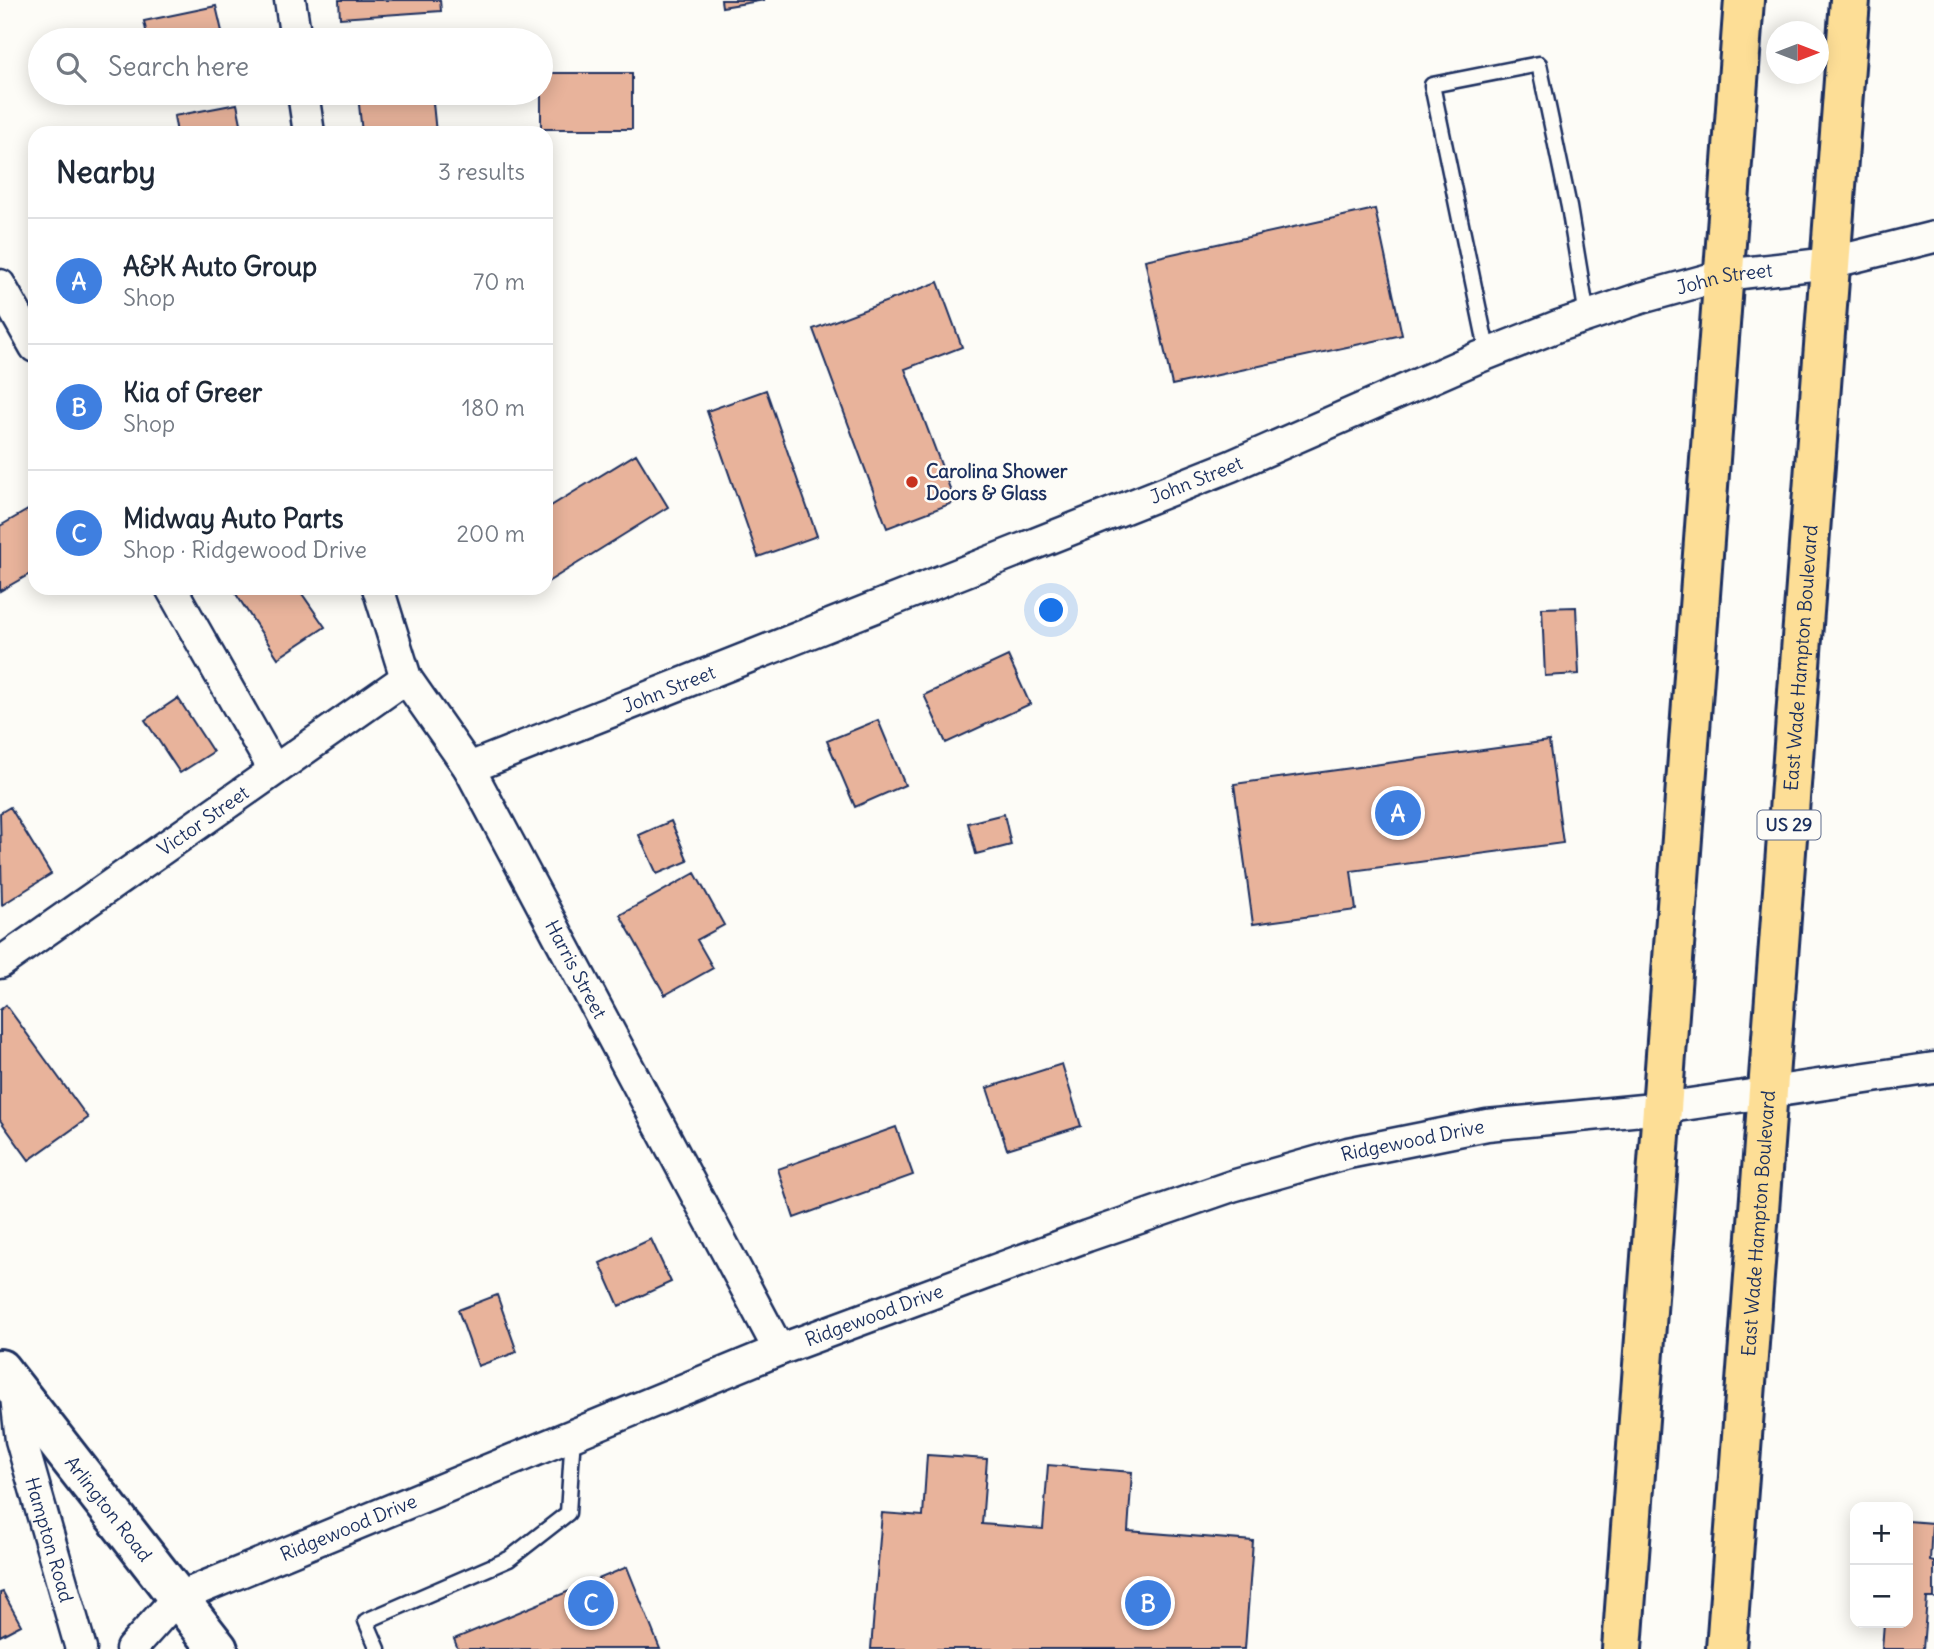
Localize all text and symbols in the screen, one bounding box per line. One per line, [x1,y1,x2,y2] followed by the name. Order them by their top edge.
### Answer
[1766,21,1829,84] north arrow
[28,28,553,105] search box
[52,48,90,86] icon: search
[108,50,249,83] text: Search here
[56,153,156,191] text: Nearby
[438,157,525,186] text: 3 results
[123,250,317,283] text: A&K Auto Group
[1674,258,1774,300] street label: John Street
[72,267,86,296] text: A
[473,267,525,296] text: 70 m
[123,283,175,312] text: Shop
[123,376,262,409] text: Kia of Greer
[71,393,87,422] text: B
[462,393,525,422] text: 180 m
[123,409,175,438] text: Shop
[1146,451,1246,509] street label: John Street
[926,459,1068,505] place label: Carolina Shower Doors & Glass
[904,474,920,490] marker: Carolina Shower Doors & Glass
[123,502,344,535] text: Midway Auto Parts
[71,519,87,548] text: C
[456,519,525,548] text: 200 m
[1779,524,1822,792] street label: East Wade Hampton Boulevard
[123,535,367,564] text: Shop · Ridgewood Drive
[1034,593,1068,627] your location
[619,660,719,718] street label: John Street
[153,780,253,861] street label: Victor Street
[1375,787,1421,839] pin: A
[1758,810,1820,840] road number: US 29
[540,916,612,1023] street label: Harris Street
[1736,1089,1780,1357] street label: East Wade Hampton Boulevard
[1338,1114,1486,1166] street label: Ridgewood Drive
[802,1278,946,1351] street label: Ridgewood Drive
[60,1451,157,1566] street label: Arlington Road
[20,1474,79,1605] street label: Hampton Road
[277,1489,420,1566] street label: Ridgewood Drive
[1850,1502,1913,1628] map controls
[1850,1502,1913,1565] button: +
[1850,1565,1913,1628] button: −
[568,1577,614,1629] pin: C
[1125,1577,1171,1629] pin: B

